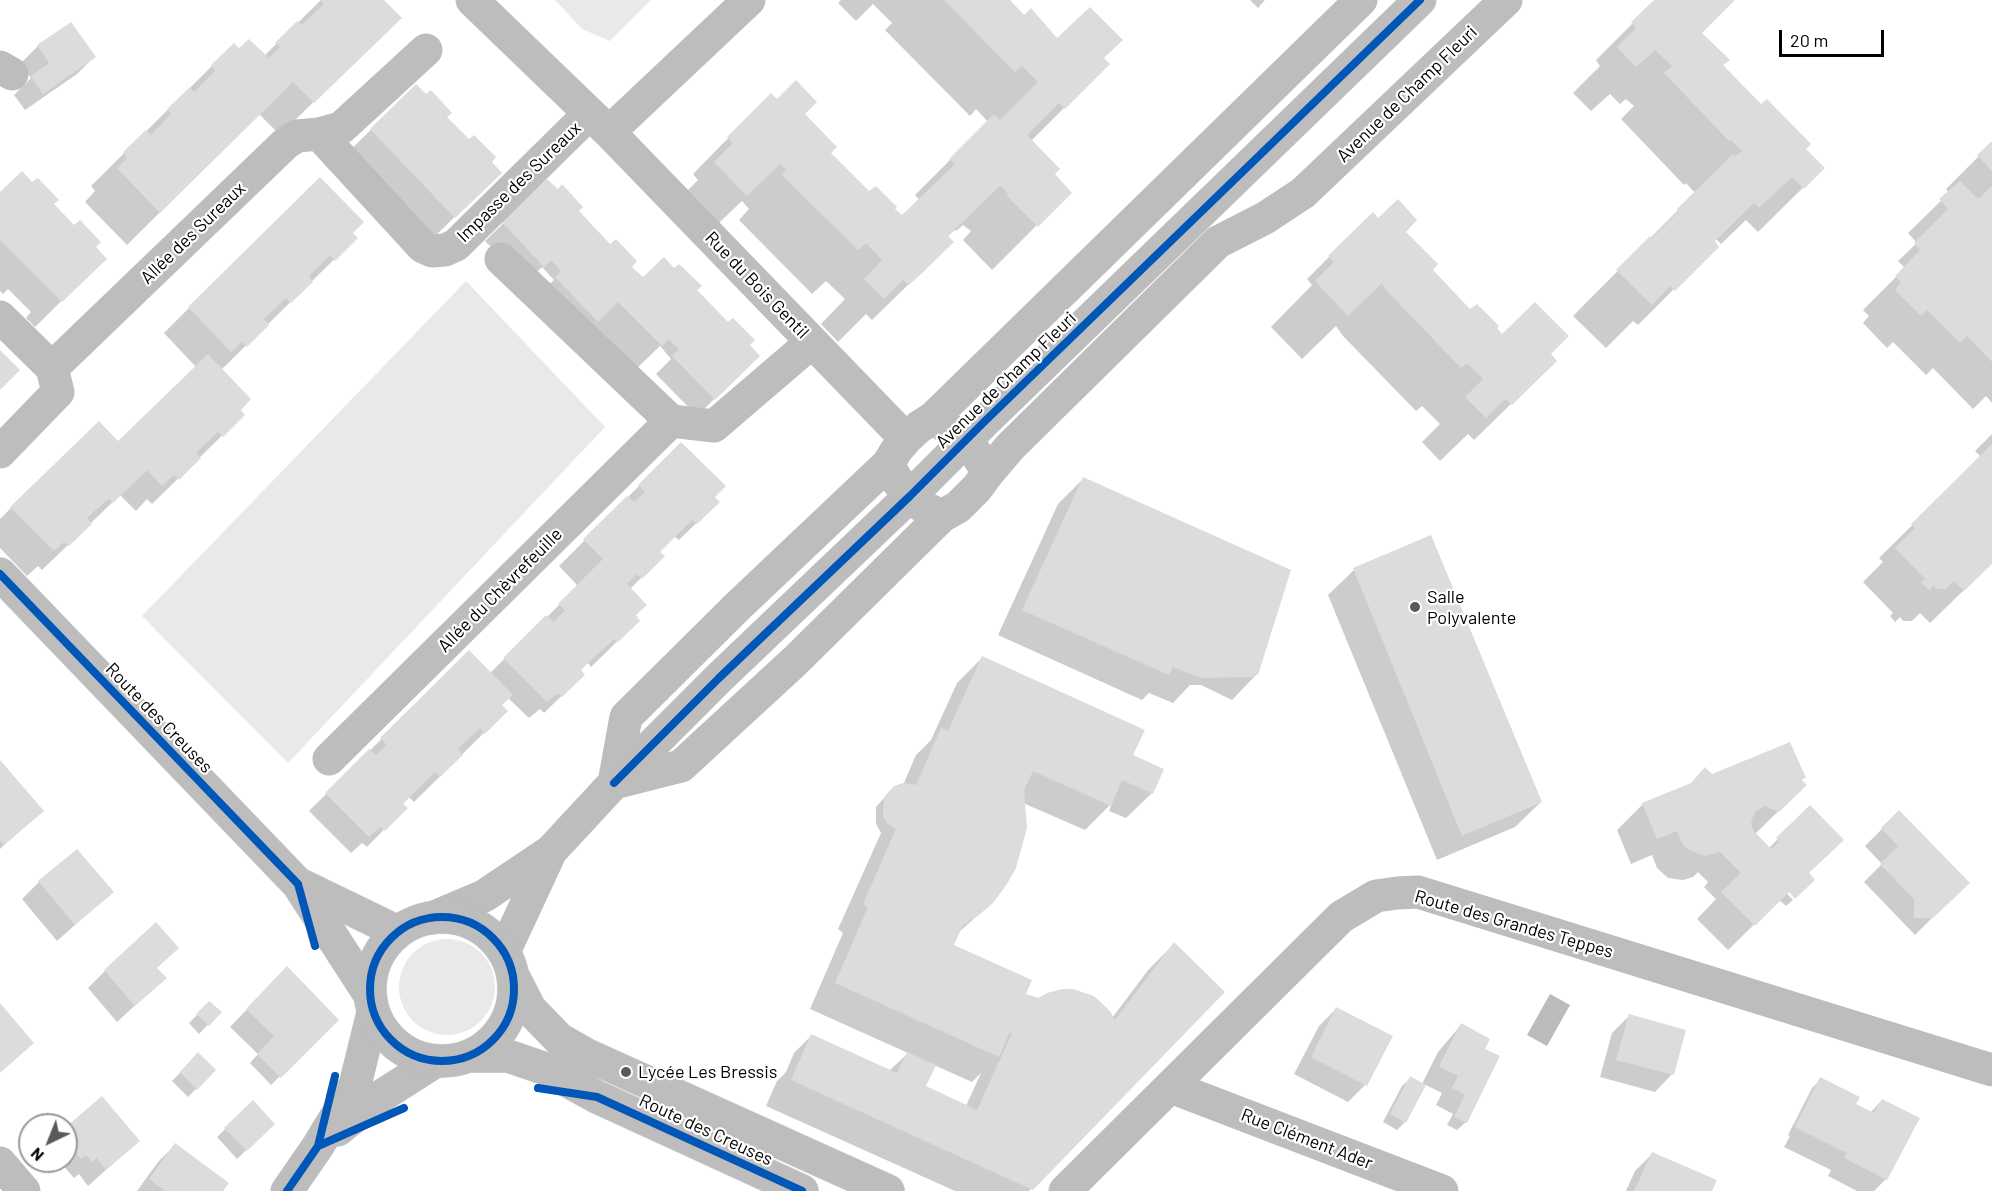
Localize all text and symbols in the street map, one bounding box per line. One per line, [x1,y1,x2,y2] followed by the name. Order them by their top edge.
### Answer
[1782,18,1887,56] scale bar
[1332,21,1482,167] street label: Avenue de Champ Fleuri
[1790,29,1828,51] text: 20 m
[453,117,585,247] street label: Impasse des Sureaux
[136,178,250,288] street label: Allée des Sureaux
[700,227,814,343] street label: Rue du Bois Gentil
[931,307,1081,453] street label: Avenue de Champ Fleuri
[433,523,567,657] street label: Allée du Chèvrefeuille
[1427,586,1516,628] place label: Salle Polyvalente
[1408,600,1422,614] marker: Salle Polyvalente
[101,658,217,778] street label: Route des Creuses
[1412,885,1616,963] street label: Route des Grandes Teppes
[638,1061,777,1083] place label: Lycée Les Bressis
[619,1065,633,1079] marker: Lycée Les Bressis
[636,1090,776,1170] street label: Route des Creuses
[1238,1104,1376,1174] street label: Rue Clément Ader
[18,1113,78,1173] north arrow
[26,1144,47,1166] text: N

